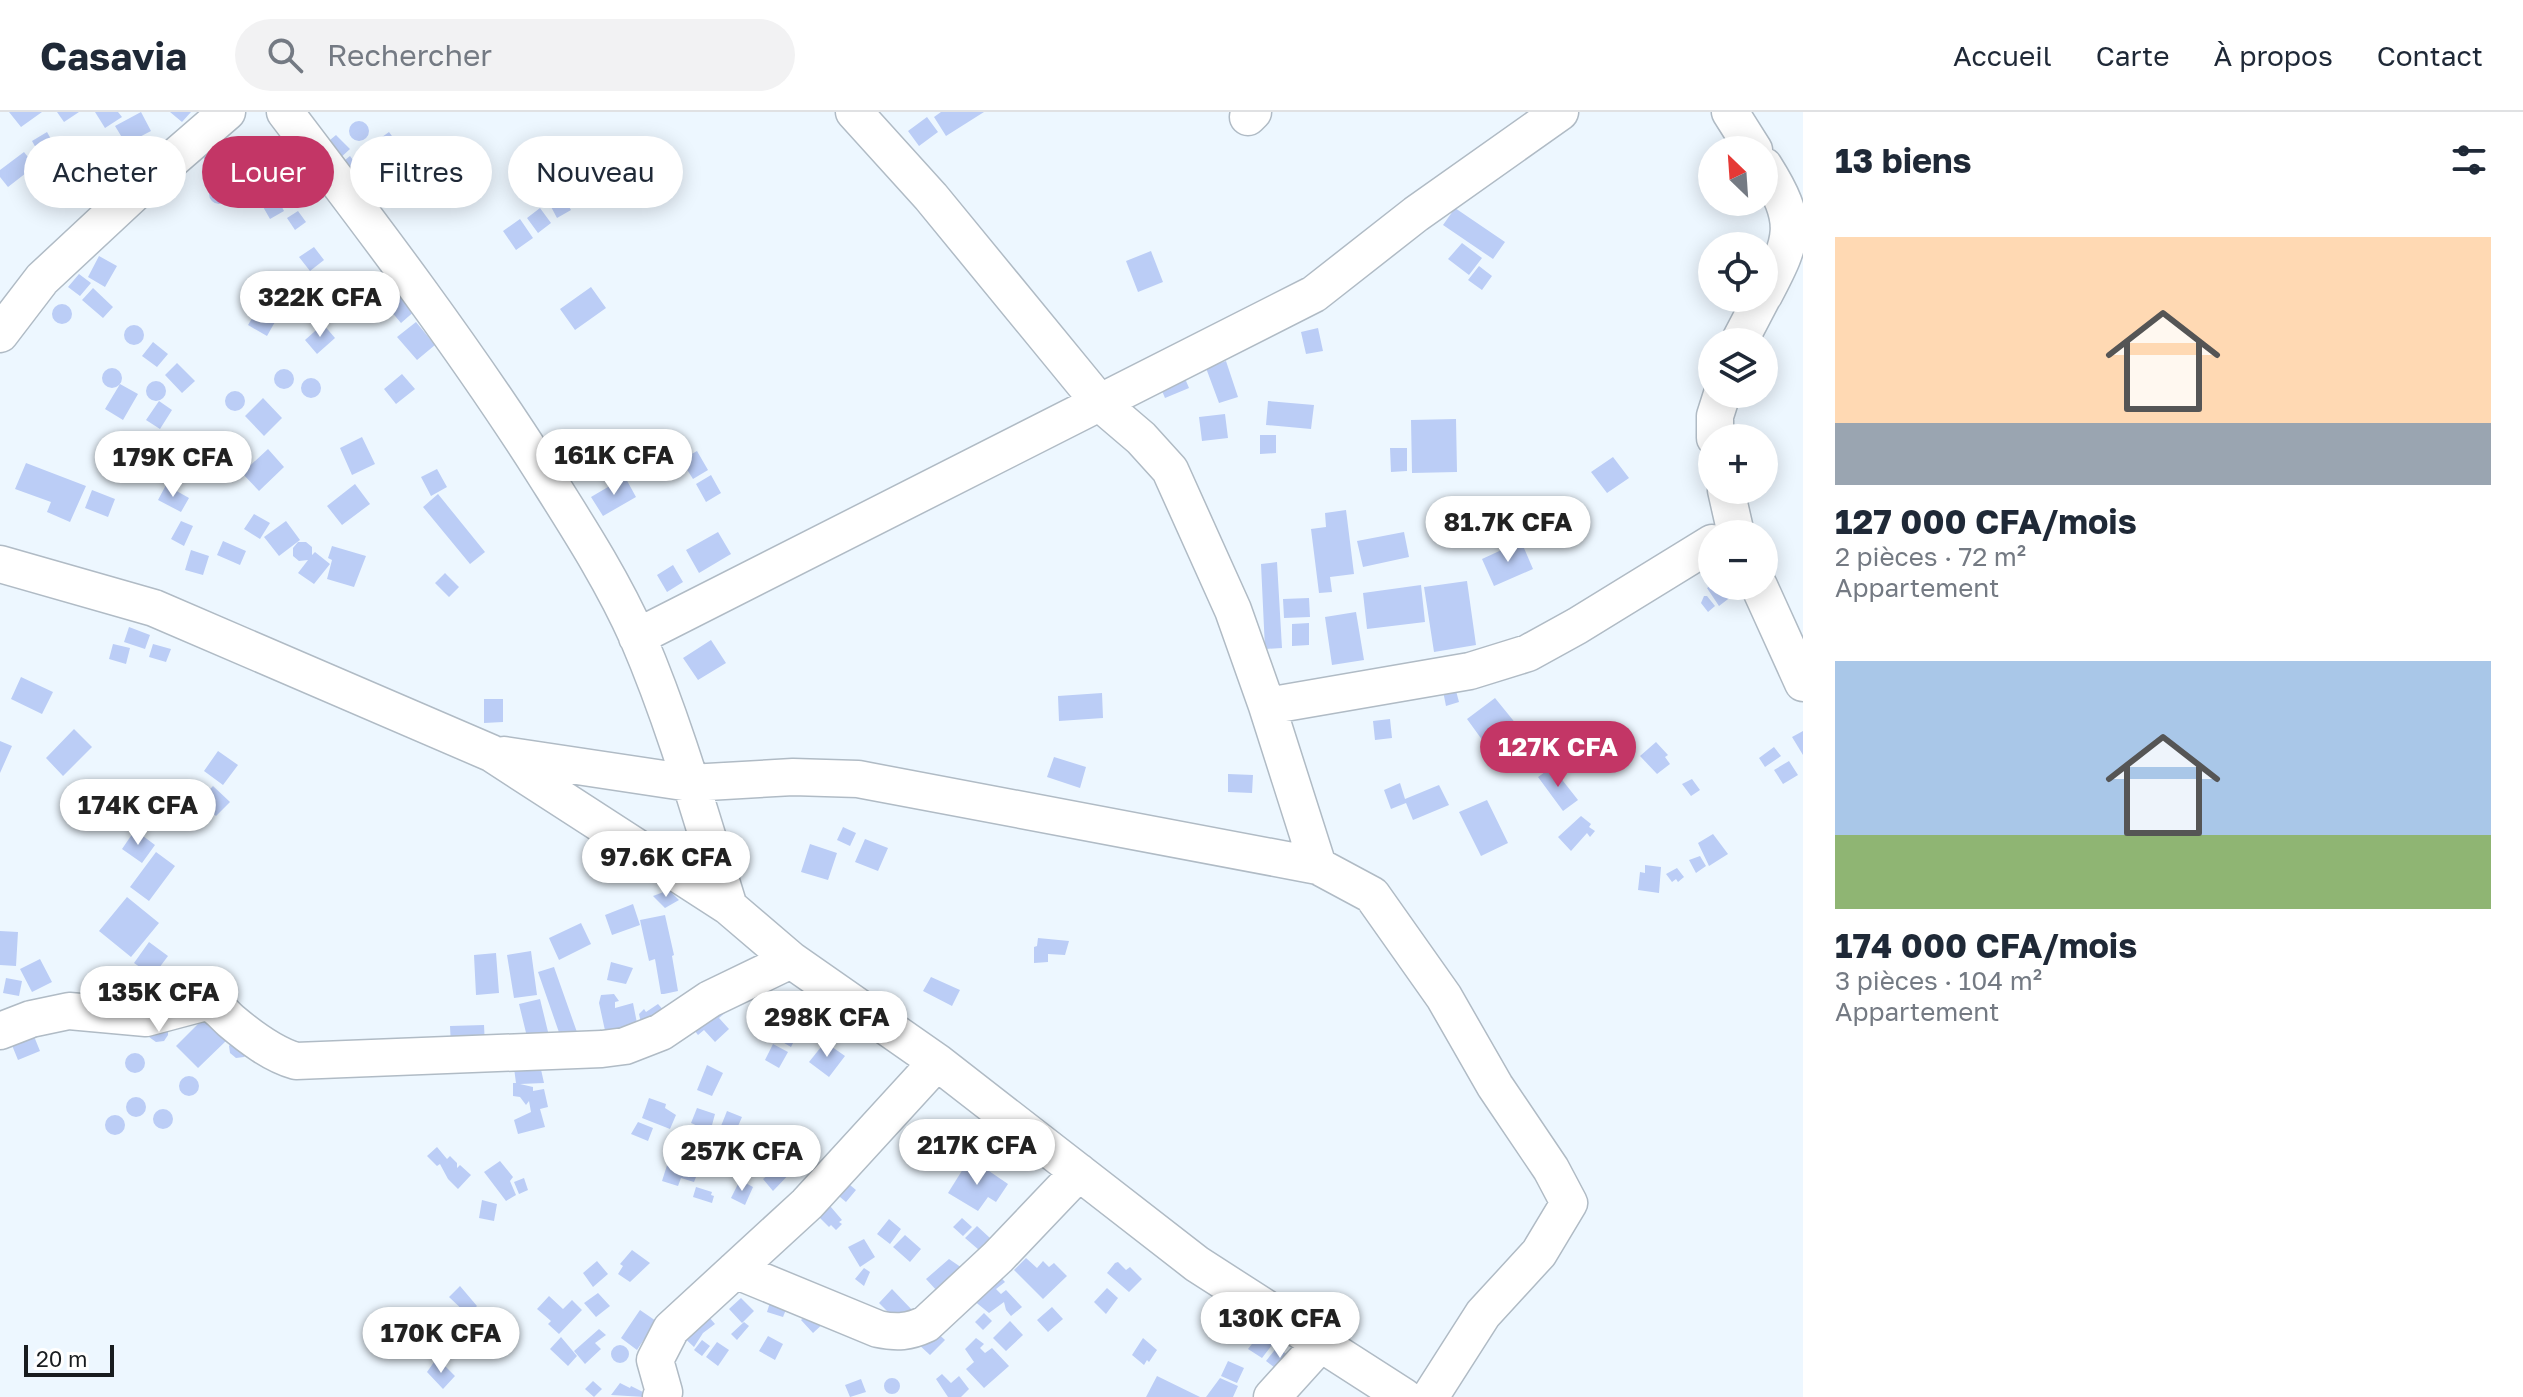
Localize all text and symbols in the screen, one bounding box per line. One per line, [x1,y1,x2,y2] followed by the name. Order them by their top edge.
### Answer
[235,19,795,91] search box
[40,33,187,78] text: Casavia
[263,33,307,77] icon: search
[327,37,492,73] text: Rechercher
[1953,39,2052,72] text: Accueil
[2096,39,2169,72] text: Carte
[2213,39,2333,72] text: À propos
[2377,39,2483,72] text: Contact
[24,136,186,208] chip: Acheter
[202,136,334,208] chip: Louer
[350,136,492,208] chip: Filtres
[508,136,683,208] chip: Nouveau
[1698,136,1778,216] north arrow
[1698,136,1778,600] map controls
[2447,138,2491,182] icon: filters
[1835,140,1972,180] text: 13 biens
[1698,232,1778,312] button: locate
[237,271,403,339] pin: 322K CFA
[258,281,382,312] text: 322K CFA
[2091,289,2235,433] icon: home
[1698,328,1778,408] button: layers
[1698,424,1778,504] button: +
[531,429,697,497] pin: 161K CFA
[90,431,256,499] pin: 179K CFA
[554,439,674,470] text: 161K CFA
[113,441,233,472] text: 179K CFA
[1416,496,1600,564] pin: 81.7K CFA
[1835,501,2137,541] text: 127 000 CFA/mois
[1444,506,1572,537] text: 81.7K CFA
[1698,520,1778,600] button: −
[1835,541,2026,572] text: 2 pièces · 72 m²
[1835,572,1999,603] text: Appartement
[2091,713,2235,857] icon: home
[1475,721,1641,789] pin: 127K CFA
[1498,731,1618,762] text: 127K CFA
[55,779,221,847] pin: 174K CFA
[78,789,198,820] text: 174K CFA
[574,831,758,899] pin: 97.6K CFA
[600,841,732,872] text: 97.6K CFA
[1835,925,2137,965] text: 174 000 CFA/mois
[1835,965,2042,996] text: 3 pièces · 104 m²
[76,966,242,1034] pin: 135K CFA
[98,976,220,1007] text: 135K CFA
[744,991,910,1059] pin: 298K CFA
[1835,996,1999,1027] text: Appartement
[764,1001,890,1032] text: 298K CFA
[894,1119,1060,1187] pin: 217K CFA
[659,1125,825,1193] pin: 257K CFA
[917,1129,1037,1160] text: 217K CFA
[681,1135,803,1166] text: 257K CFA
[1197,1292,1363,1360] pin: 130K CFA
[1219,1302,1341,1333] text: 130K CFA
[358,1307,524,1375] pin: 170K CFA
[381,1317,501,1348] text: 170K CFA
[24,1341,114,1377] scale bar
[36,1345,87,1372] text: 20 m

